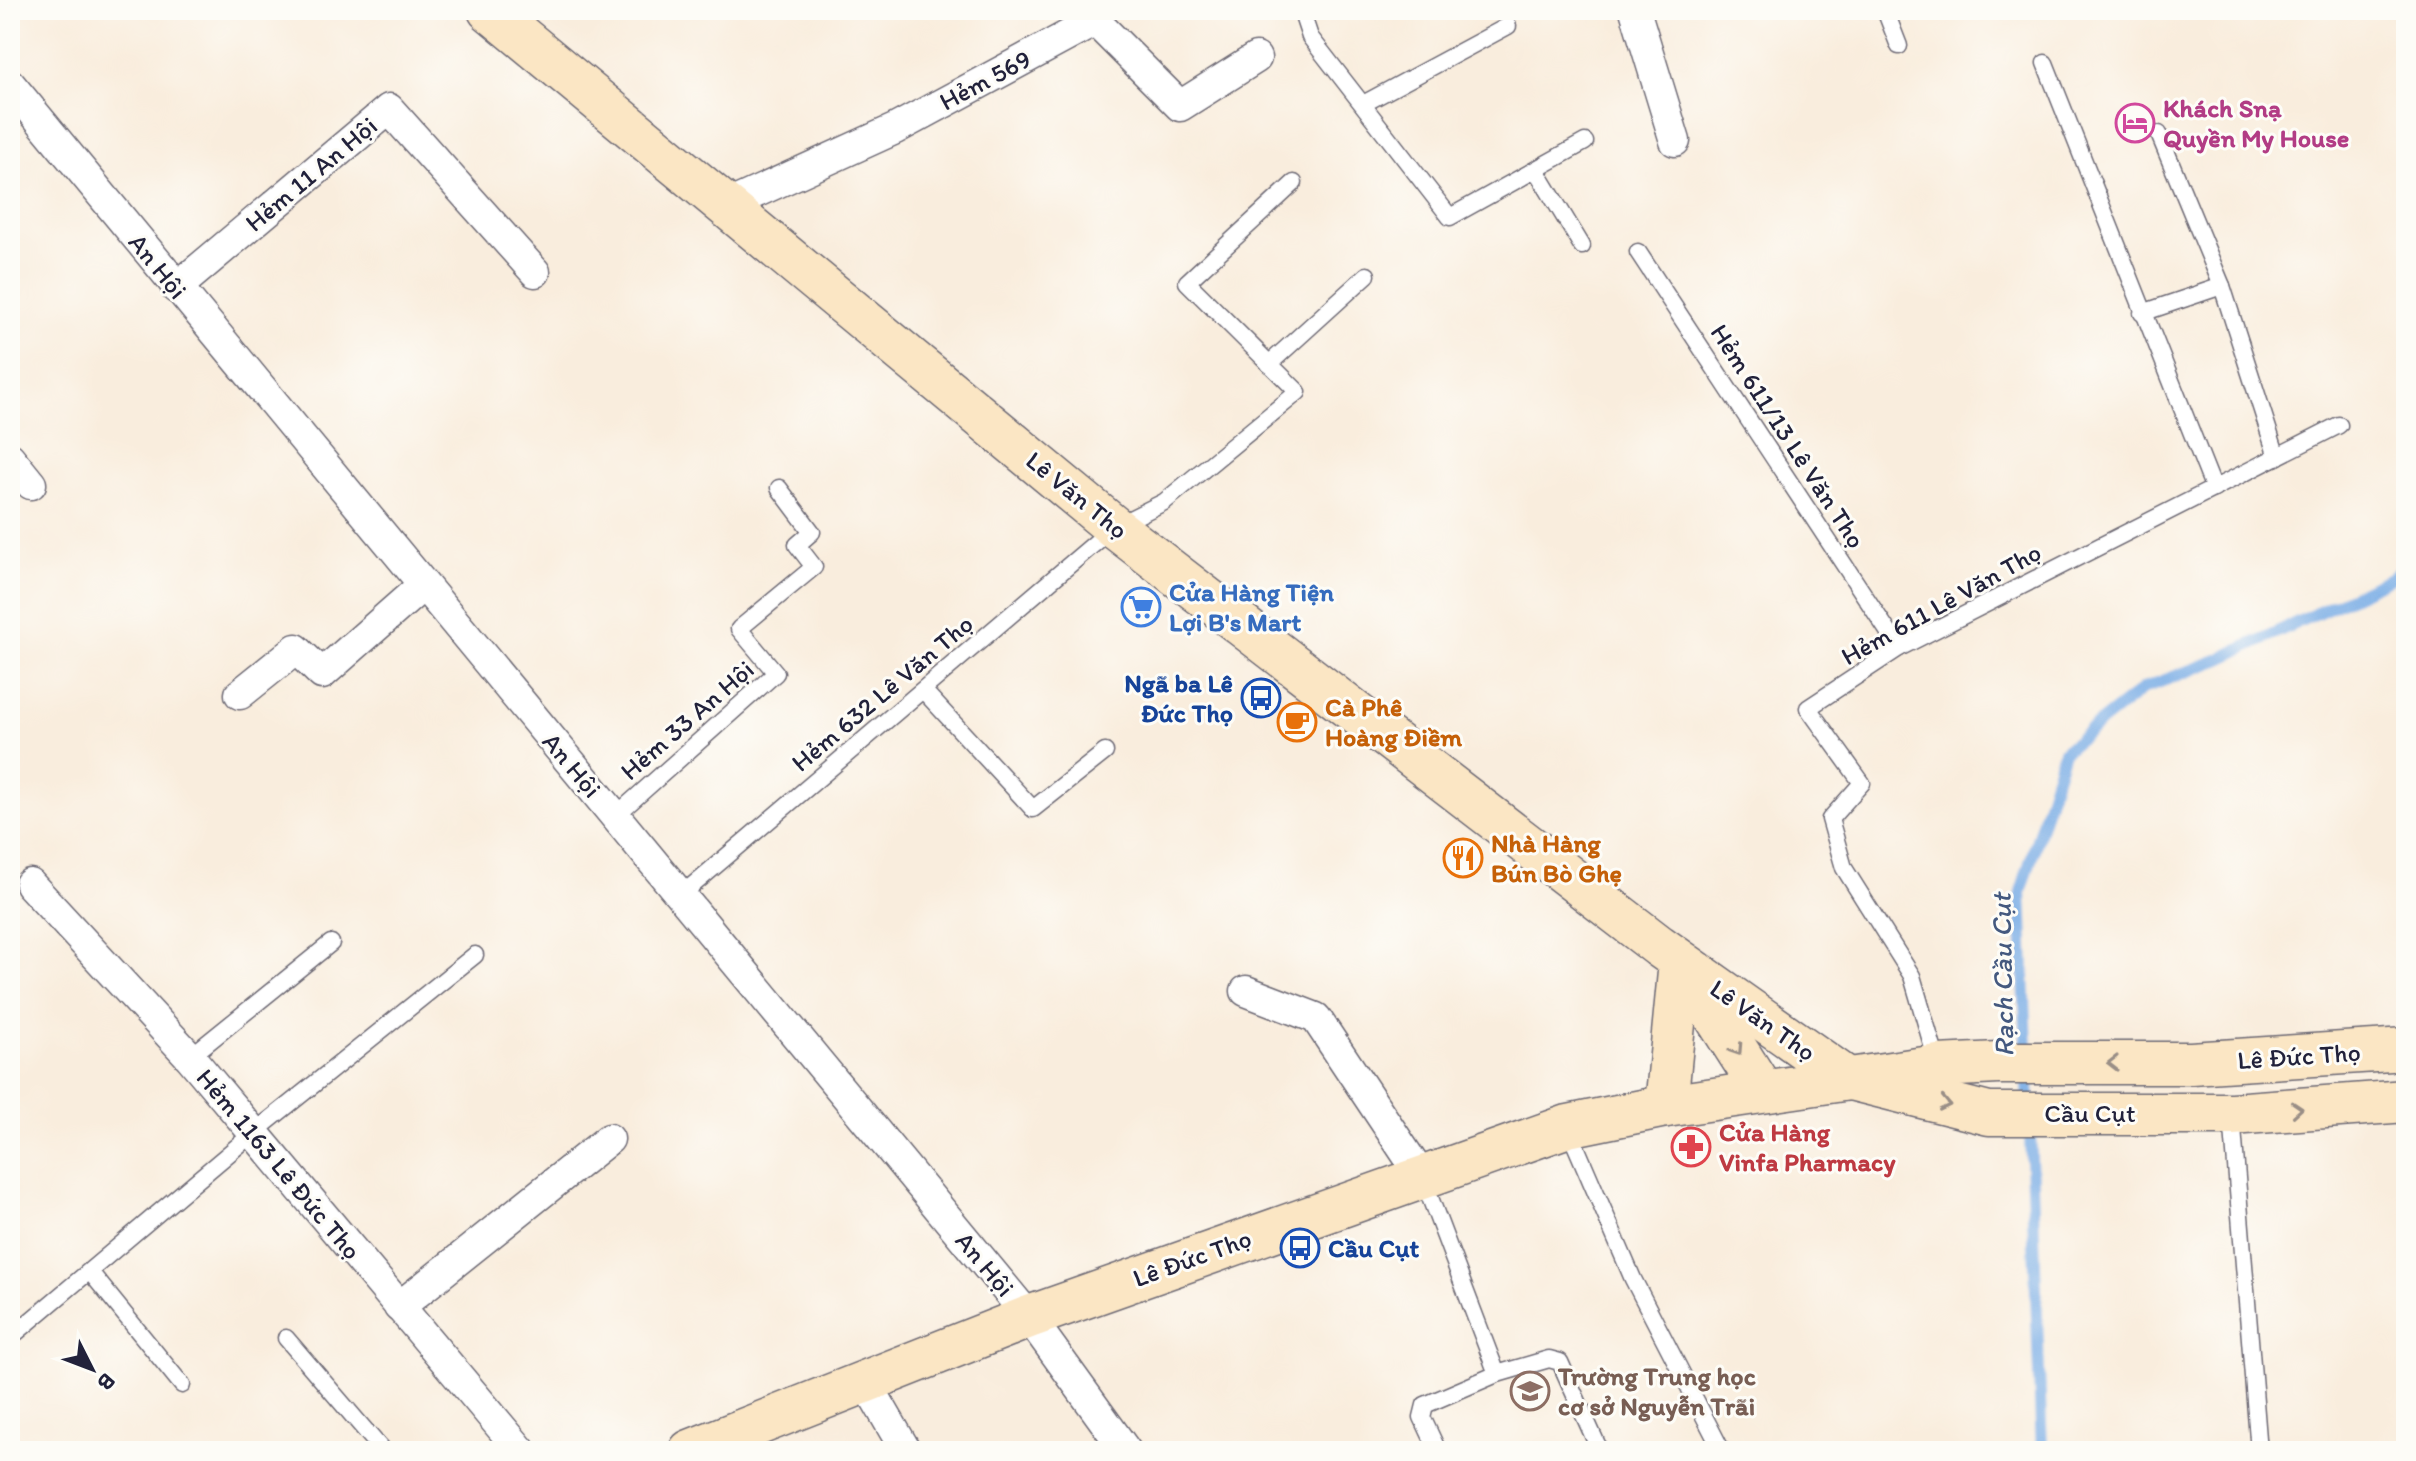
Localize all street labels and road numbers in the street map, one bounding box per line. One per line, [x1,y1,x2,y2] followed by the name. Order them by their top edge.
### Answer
[934,43,1036,117] street label: Hẻm 569
[239,110,383,238] street label: Hẻm 11 An Hội
[122,227,194,305] street label: An Hội
[1704,318,1872,554] street label: Hẻm 611/13 Lê Văn Thọ
[1020,444,1134,546] street label: Lê Văn Thọ
[1835,536,2047,672] street label: Hẻm 611 Lê Văn Thọ
[785,608,979,778] street label: Hẻm 632 Lê Văn Thọ
[614,653,760,787] street label: Hẻm 33 An Hội
[536,726,608,804] street label: An Hội
[1704,972,1822,1068] street label: Lê Văn Thọ
[2236,1036,2362,1076] street label: Lê Đức Thọ
[190,1062,368,1266] street label: Hẻm 1163 Lê Đức Thọ
[2044,1097,2136,1129] street label: Cầu Cụt
[1128,1222,1256,1294] street label: Lê Đức Thọ
[949,1225,1021,1303] street label: An Hội

